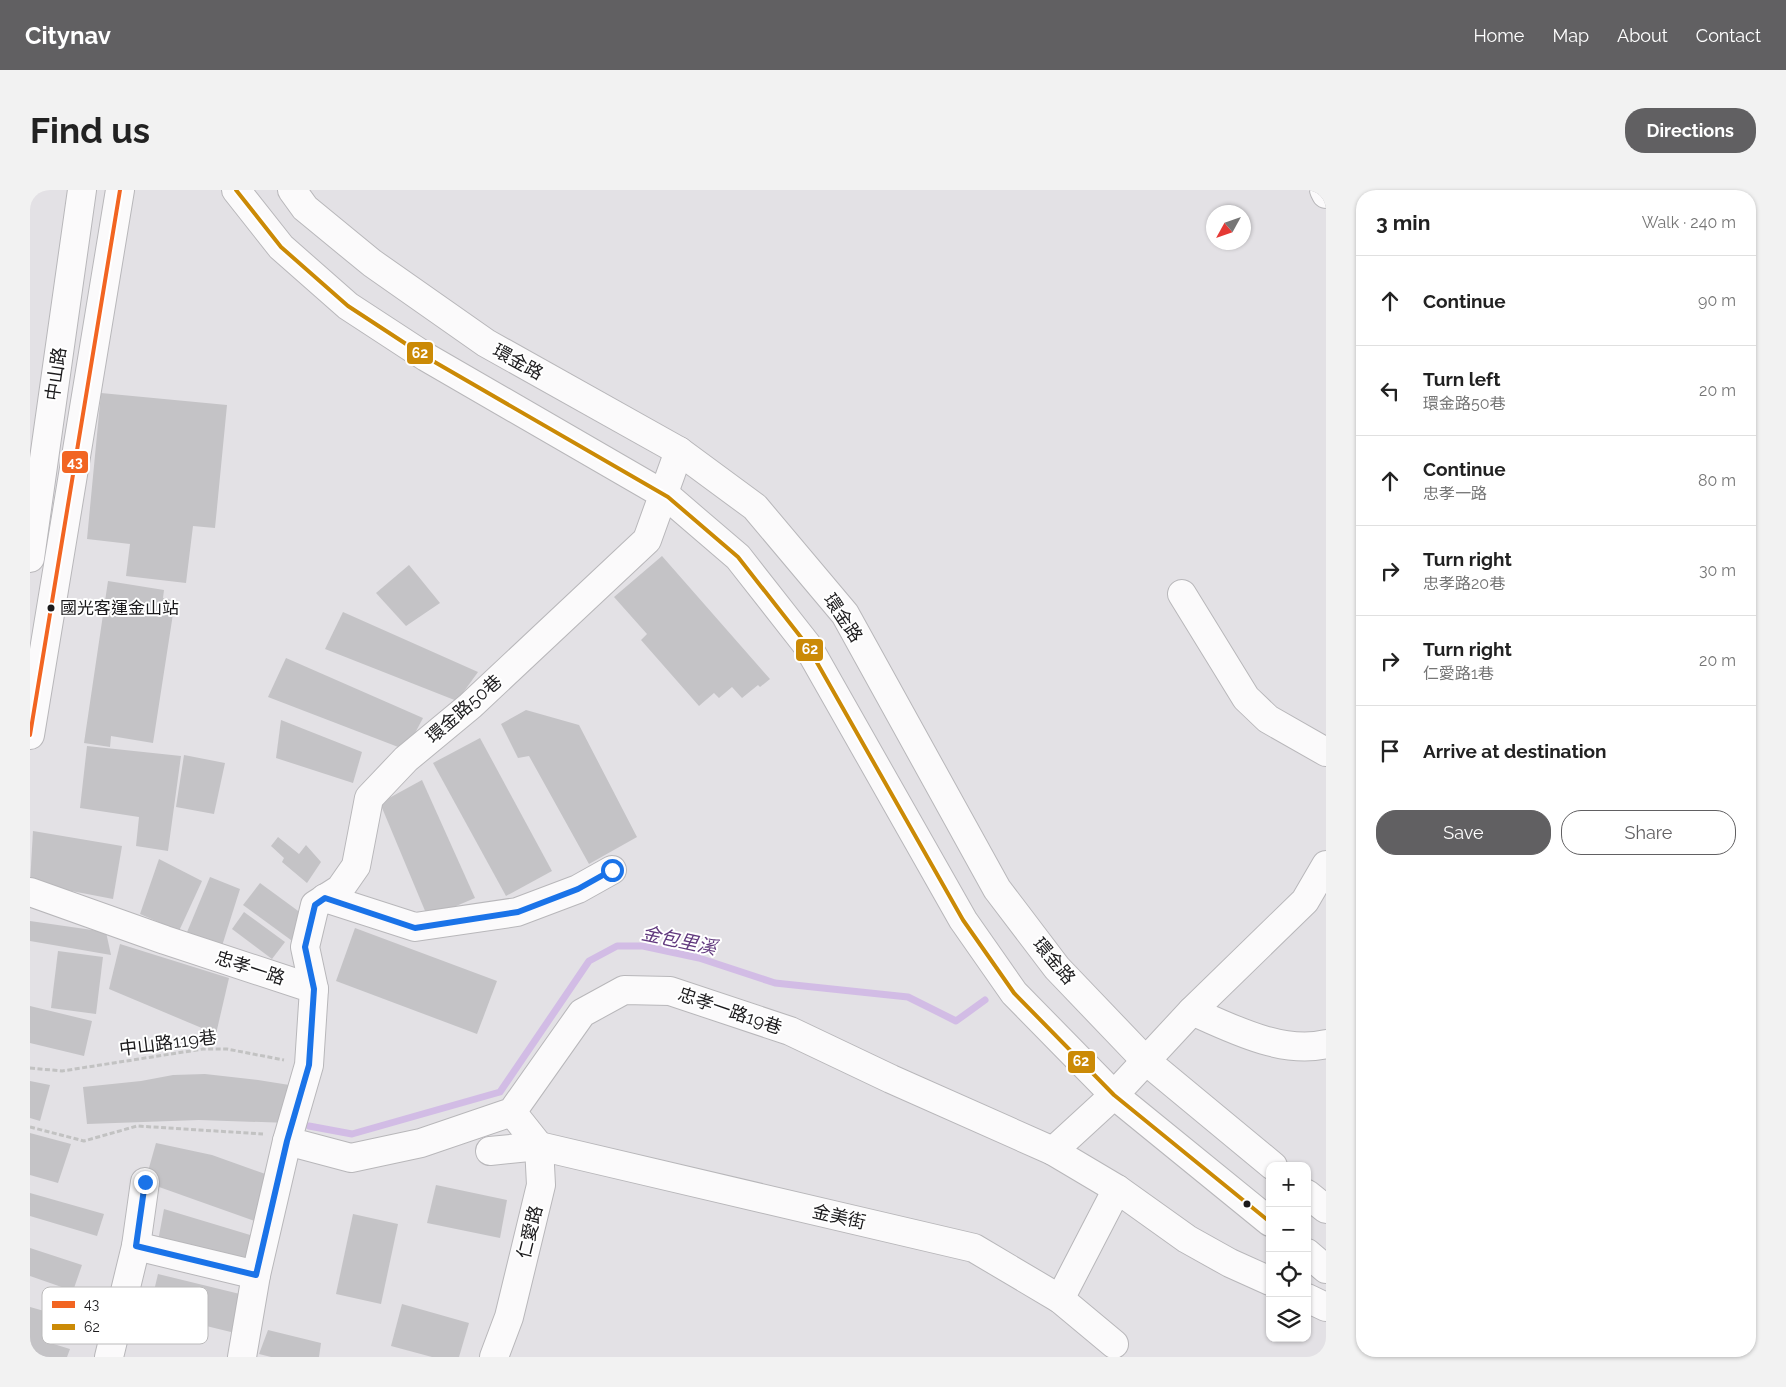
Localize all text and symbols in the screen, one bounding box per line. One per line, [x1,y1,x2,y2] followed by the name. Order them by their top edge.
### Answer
[25,21,111,50] text: Citynav
[1473,25,1524,46] text: Home
[1552,25,1589,46] text: Map
[1617,25,1668,46] text: About
[1696,25,1761,46] text: Contact
[1625,108,1756,153] button: Directions
[30,110,150,151] text: Find us
[1206,205,1251,250] north arrow
[1376,210,1430,235] text: 3 min
[1642,213,1736,232] text: Walk · 240 m
[1376,287,1404,315] icon: ahead
[1423,290,1506,312] text: Continue
[1698,291,1736,310] text: 90 m
[490,339,547,384] street label: 環金路
[406,341,434,365] line badge: 62
[412,345,428,361] text: 62
[41,346,70,402] street label: 中山路
[1423,368,1500,390] text: Turn left
[1376,377,1404,405] icon: left
[1699,381,1736,400] text: 20 m
[1423,394,1506,413] text: 環金路50巷
[61,450,89,474] line badge: 43
[67,454,83,470] text: 43
[1423,458,1506,480] text: Continue
[1376,467,1404,495] icon: ahead
[1698,471,1736,490] text: 80 m
[1423,484,1487,503] text: 忠孝一路
[1423,548,1512,570] text: Turn right
[1376,557,1404,585] icon: right
[1699,561,1736,580] text: 30 m
[1423,574,1505,593] text: 忠孝路20巷
[820,589,867,646] street label: 環金路
[60,598,179,618] place label: 國光客運金山站
[46,603,56,613] marker: 國光客運金山站
[795,638,824,662] line badge: 62
[1423,638,1512,660] text: Turn right
[802,641,818,657] text: 62
[1376,647,1404,675] icon: right
[1699,651,1736,670] text: 20 m
[1423,664,1494,683] text: 仁愛路1巷
[422,670,506,747] street label: 環金路50巷
[1376,737,1404,765] icon: arrive
[1423,740,1607,762] text: Arrive at destination
[1376,810,1551,855] button: Save
[1561,810,1736,855] button: Share
[601,859,624,882] route start
[640,921,721,959] water label: 金包里溪
[1029,933,1080,988] street label: 環金路
[213,946,288,989] street label: 忠孝一路
[676,983,785,1038] street label: 忠孝一路19巷
[118,1026,218,1059] street label: 中山路119巷
[1067,1050,1096,1074] line badge: 62
[1073,1053,1089,1069] text: 62
[1266,1162,1311,1342] map controls
[1266,1162,1311,1207] button: +
[134,1171,157,1194] route end
[1242,1199,1252,1209] unlabelled marker
[810,1200,868,1233] street label: 金美街
[513,1203,546,1261] street label: 仁愛路
[1266,1207,1311,1252] button: −
[1266,1252,1311,1297] button: locate
[42,1287,208,1344] legend
[84,1296,99,1312] text: 43
[1266,1297,1311,1342] button: layers
[84,1319,100,1335] text: 62

